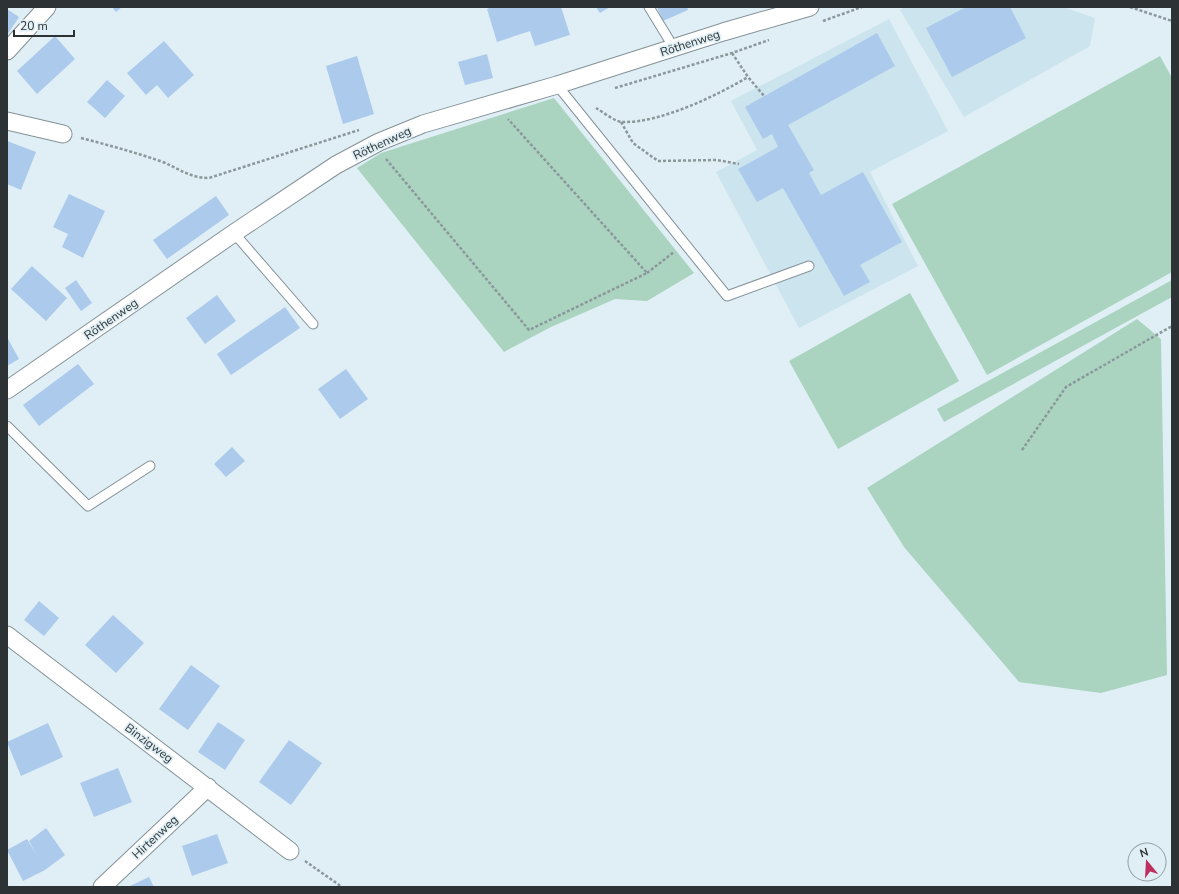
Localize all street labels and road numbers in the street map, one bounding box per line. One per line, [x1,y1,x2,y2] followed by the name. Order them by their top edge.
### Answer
[658,26,722,60] street label: Röthenweg
[350,123,414,163] street label: Röthenweg
[81,295,141,343] street label: Röthenweg
[122,720,176,766] street label: Binzigweg
[129,812,181,862] street label: Hirtenweg

